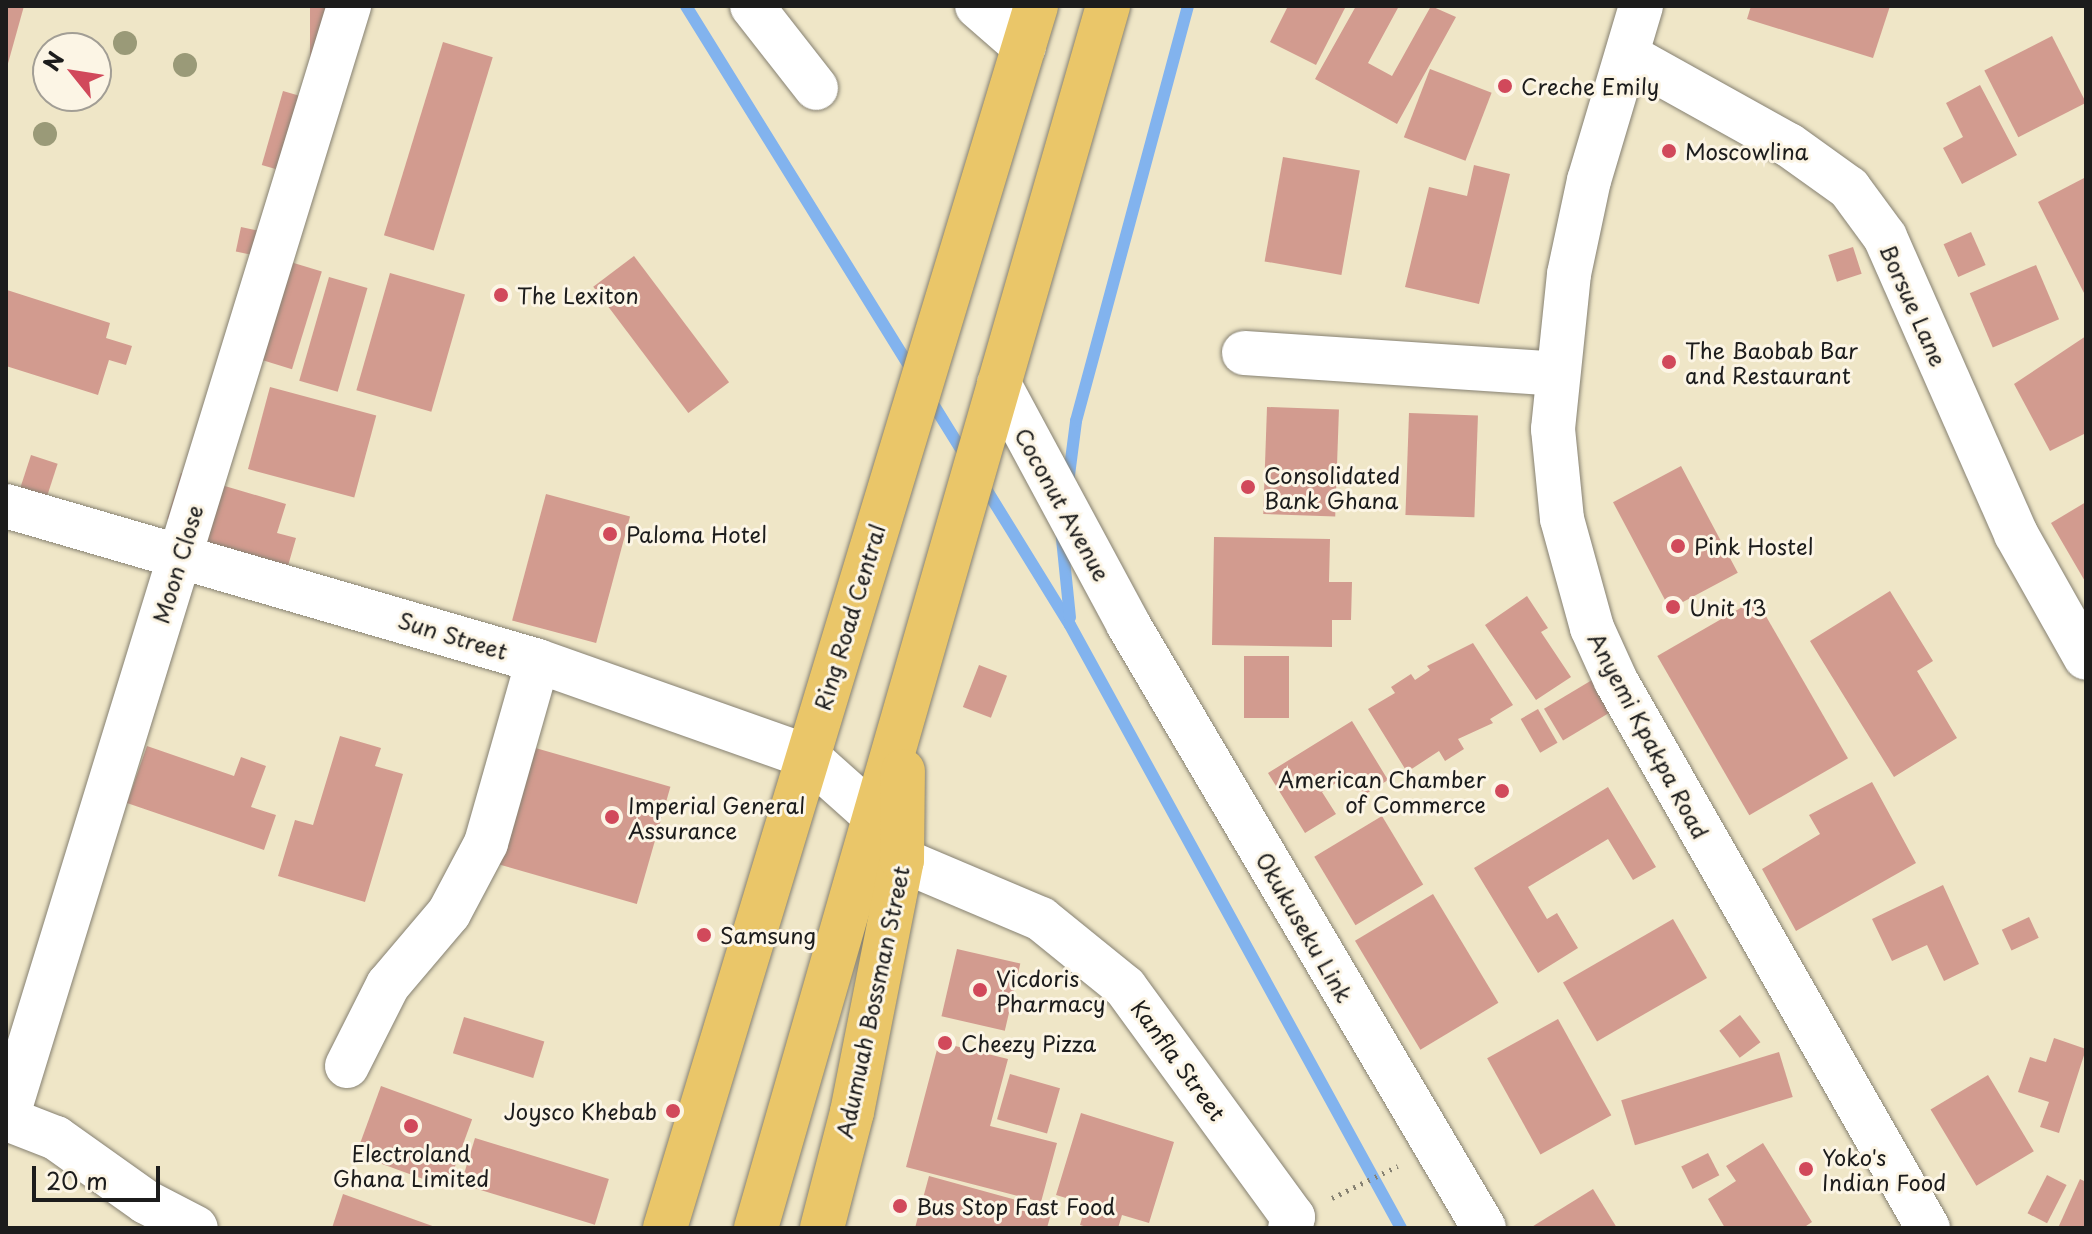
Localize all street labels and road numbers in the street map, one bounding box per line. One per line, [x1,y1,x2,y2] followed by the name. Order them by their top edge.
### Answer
[1875,239,1953,371] street label: Borsue Lane
[1011,424,1115,584] street label: Coconut Avenue
[147,502,207,626] street label: Moon Close
[808,520,890,714] street label: Ring Road Central
[395,606,511,664] street label: Sun Street
[1583,627,1715,843] street label: Anyemi Kpakpa Road
[1251,847,1359,1007] street label: Okukuseku Link
[830,863,914,1141] street label: Adumuah Bossman Street
[1126,995,1232,1125] street label: Kanfla Street

